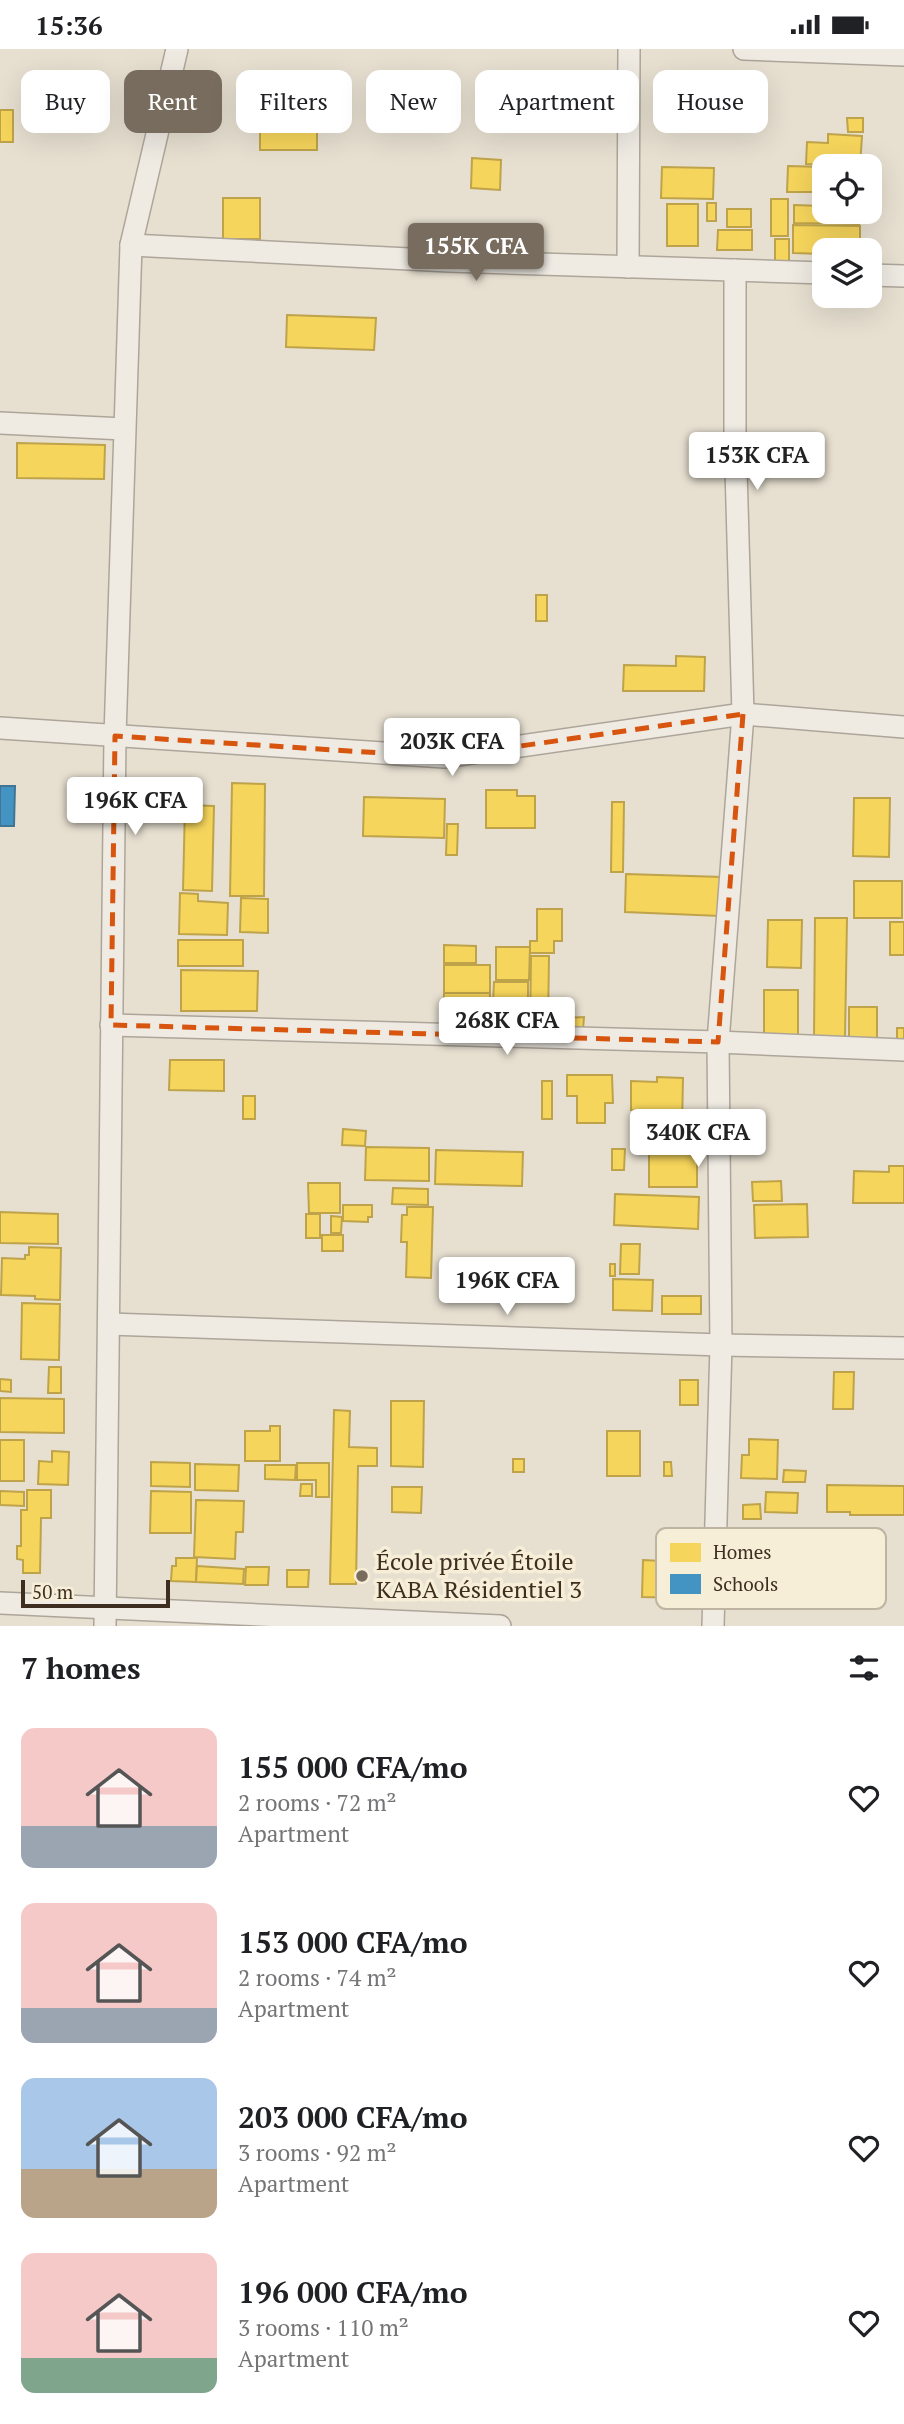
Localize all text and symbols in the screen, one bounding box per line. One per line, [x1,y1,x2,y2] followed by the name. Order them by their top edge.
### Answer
[35,8,103,42] text: 15:36
[21,70,110,133] chip: Buy
[124,70,222,133] chip: Rent
[236,70,352,133] chip: Filters
[366,70,461,133] chip: New
[475,70,639,133] chip: Apartment
[653,70,768,133] chip: House
[812,154,882,308] map controls
[812,154,882,224] button: locate
[404,223,548,283] pin: 155K CFA
[424,230,528,261] text: 155K CFA
[812,238,882,308] button: layers
[685,433,829,492] pin: 153K CFA
[705,439,809,470] text: 153K CFA
[380,719,524,778] pin: 203K CFA
[400,725,504,756] text: 203K CFA
[63,777,207,837] pin: 196K CFA
[83,784,187,815] text: 196K CFA
[435,997,579,1057] pin: 268K CFA
[455,1004,559,1035] text: 268K CFA
[626,1109,770,1169] pin: 340K CFA
[646,1116,750,1147] text: 340K CFA
[435,1257,579,1317] pin: 196K CFA
[455,1264,559,1295] text: 196K CFA
[656,1528,886,1609] legend
[713,1539,772,1564] text: Homes
[376,1545,582,1605] place label: École privée Étoile KABA Résidentiel 3
[354,1568,370,1584] marker: École privée Étoile KABA Résidentiel 3
[713,1571,778,1596] text: Schools
[21,1577,170,1609] scale bar
[32,1579,73,1604] text: 50 m
[21,1648,140,1688] text: 7 homes
[845,1649,883,1687] icon: filters
[238,1747,468,1787] text: 155 000 CFA/mo
[77,1756,161,1840] icon: home
[845,1779,883,1817] icon: heart
[238,1787,397,1818] text: 2 rooms · 72 m²
[238,1818,349,1849] text: Apartment
[238,1922,468,1962] text: 153 000 CFA/mo
[77,1931,161,2015] icon: home
[845,1954,883,1992] icon: heart
[238,1962,397,1993] text: 2 rooms · 74 m²
[238,1993,349,2024] text: Apartment
[238,2097,468,2137] text: 203 000 CFA/mo
[77,2106,161,2190] icon: home
[845,2129,883,2167] icon: heart
[238,2137,397,2168] text: 3 rooms · 92 m²
[238,2168,349,2199] text: Apartment
[238,2272,468,2312] text: 196 000 CFA/mo
[77,2281,161,2365] icon: home
[845,2304,883,2342] icon: heart
[238,2312,409,2343] text: 3 rooms · 110 m²
[238,2343,349,2374] text: Apartment

